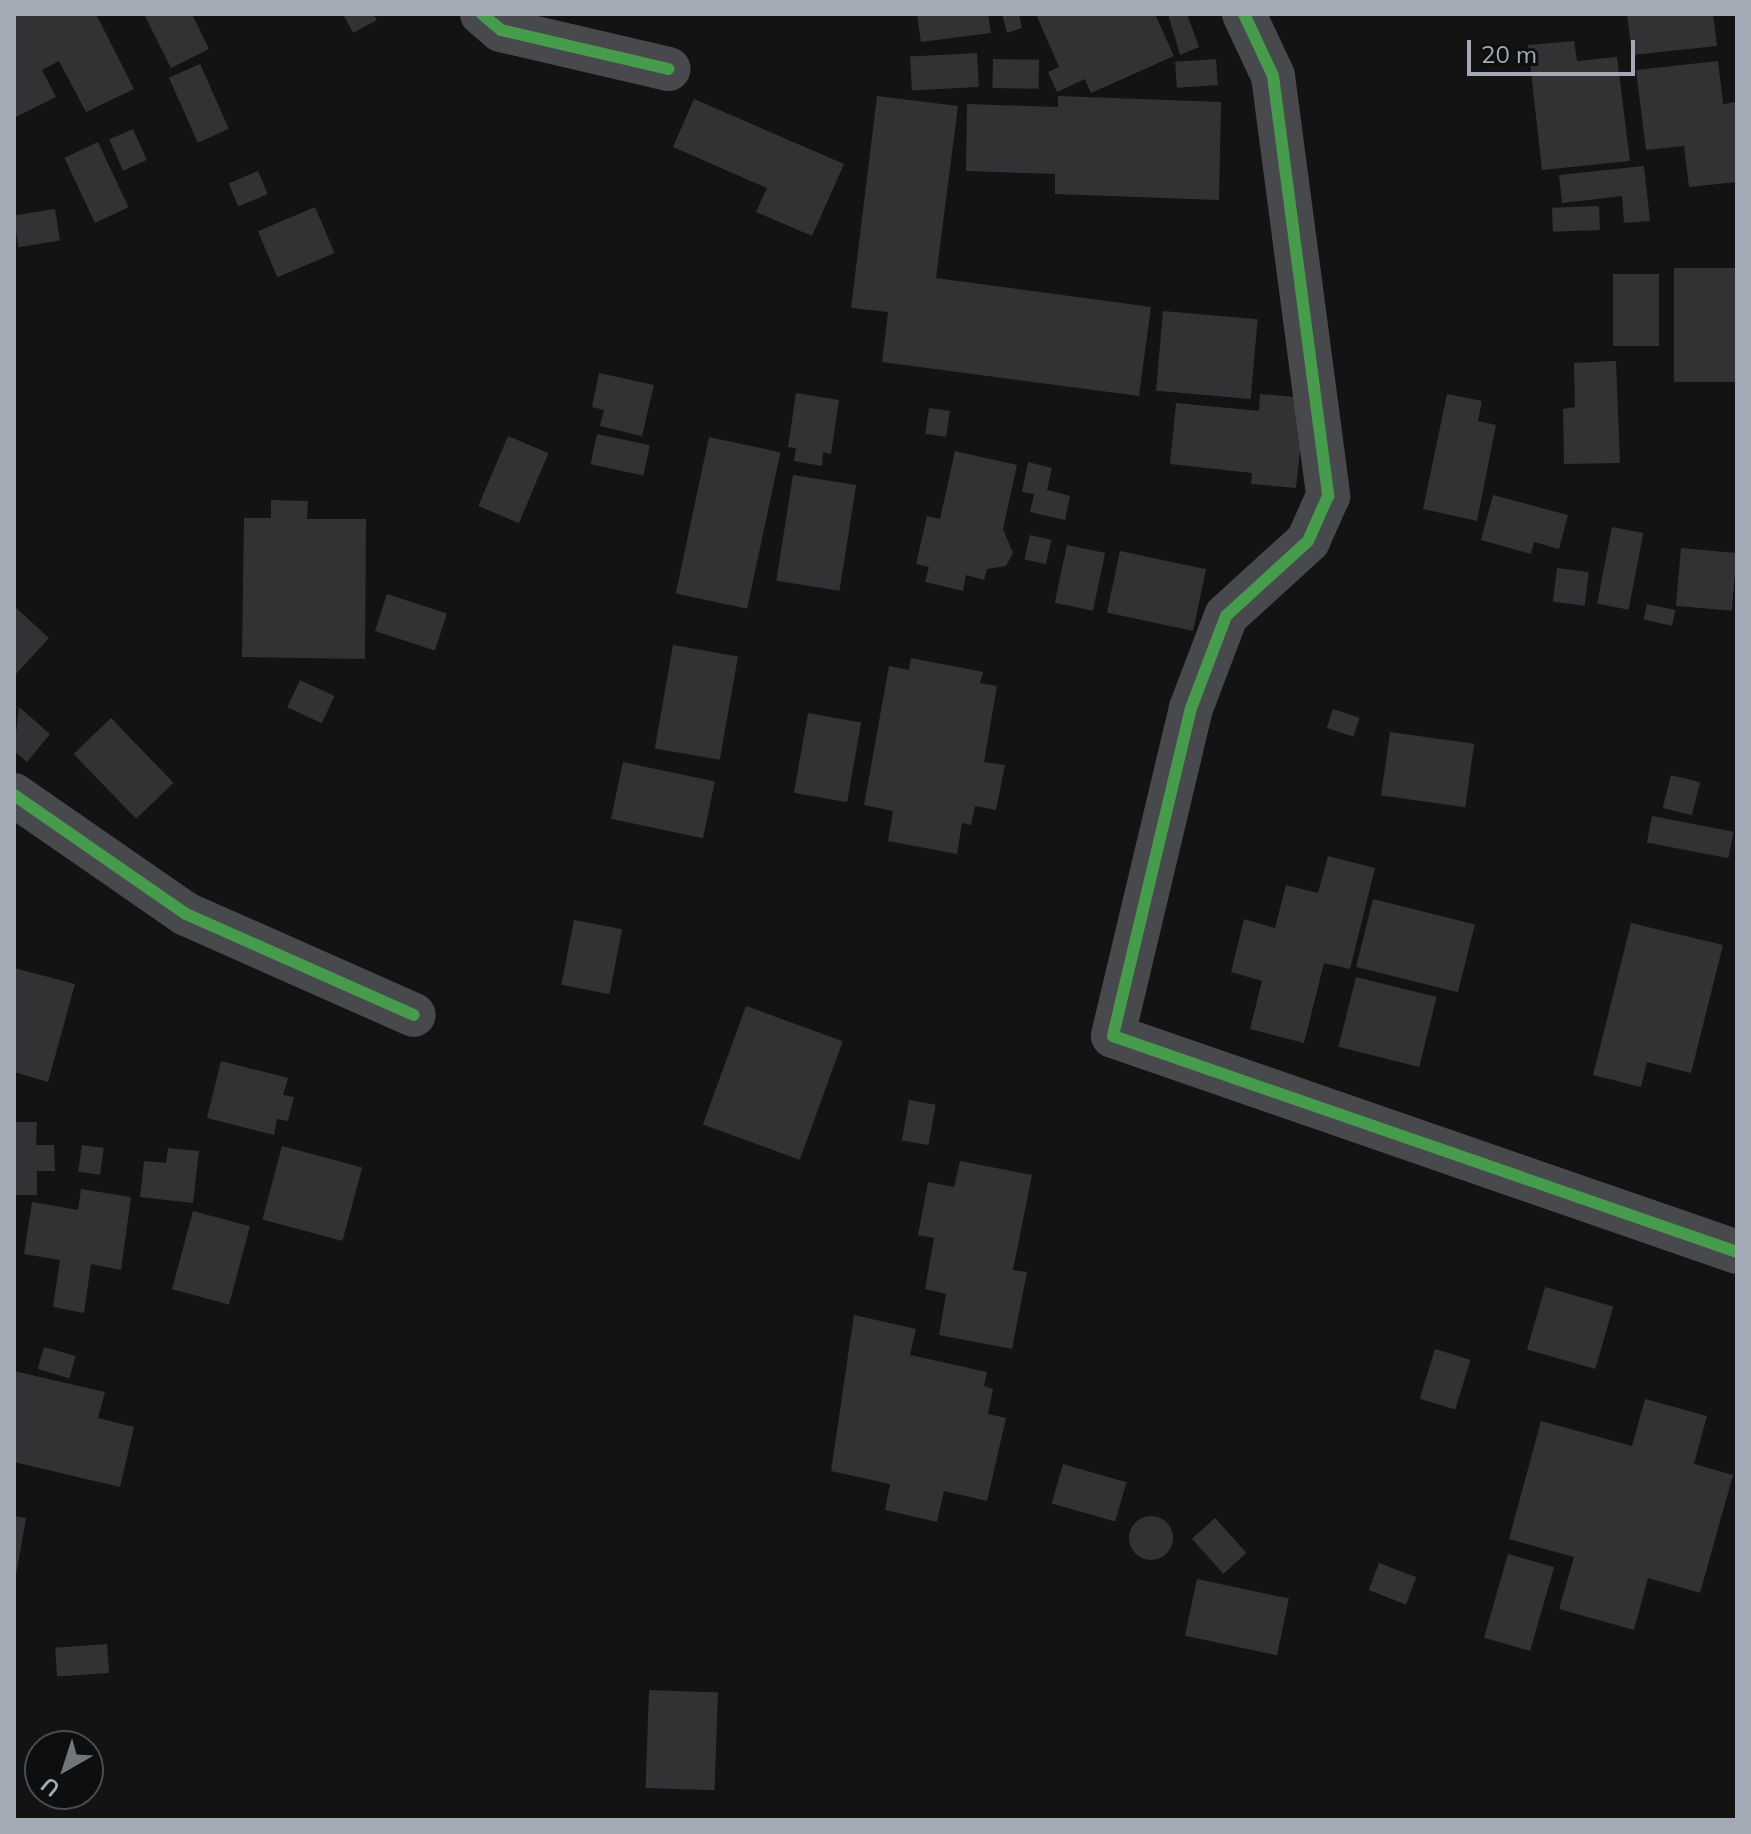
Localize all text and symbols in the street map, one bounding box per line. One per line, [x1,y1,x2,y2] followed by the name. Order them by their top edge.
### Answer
[1471,24,1639,74] scale bar
[1481,39,1537,69] text: 20 m
[24,1730,104,1810] north arrow
[35,1771,65,1803] text: U

